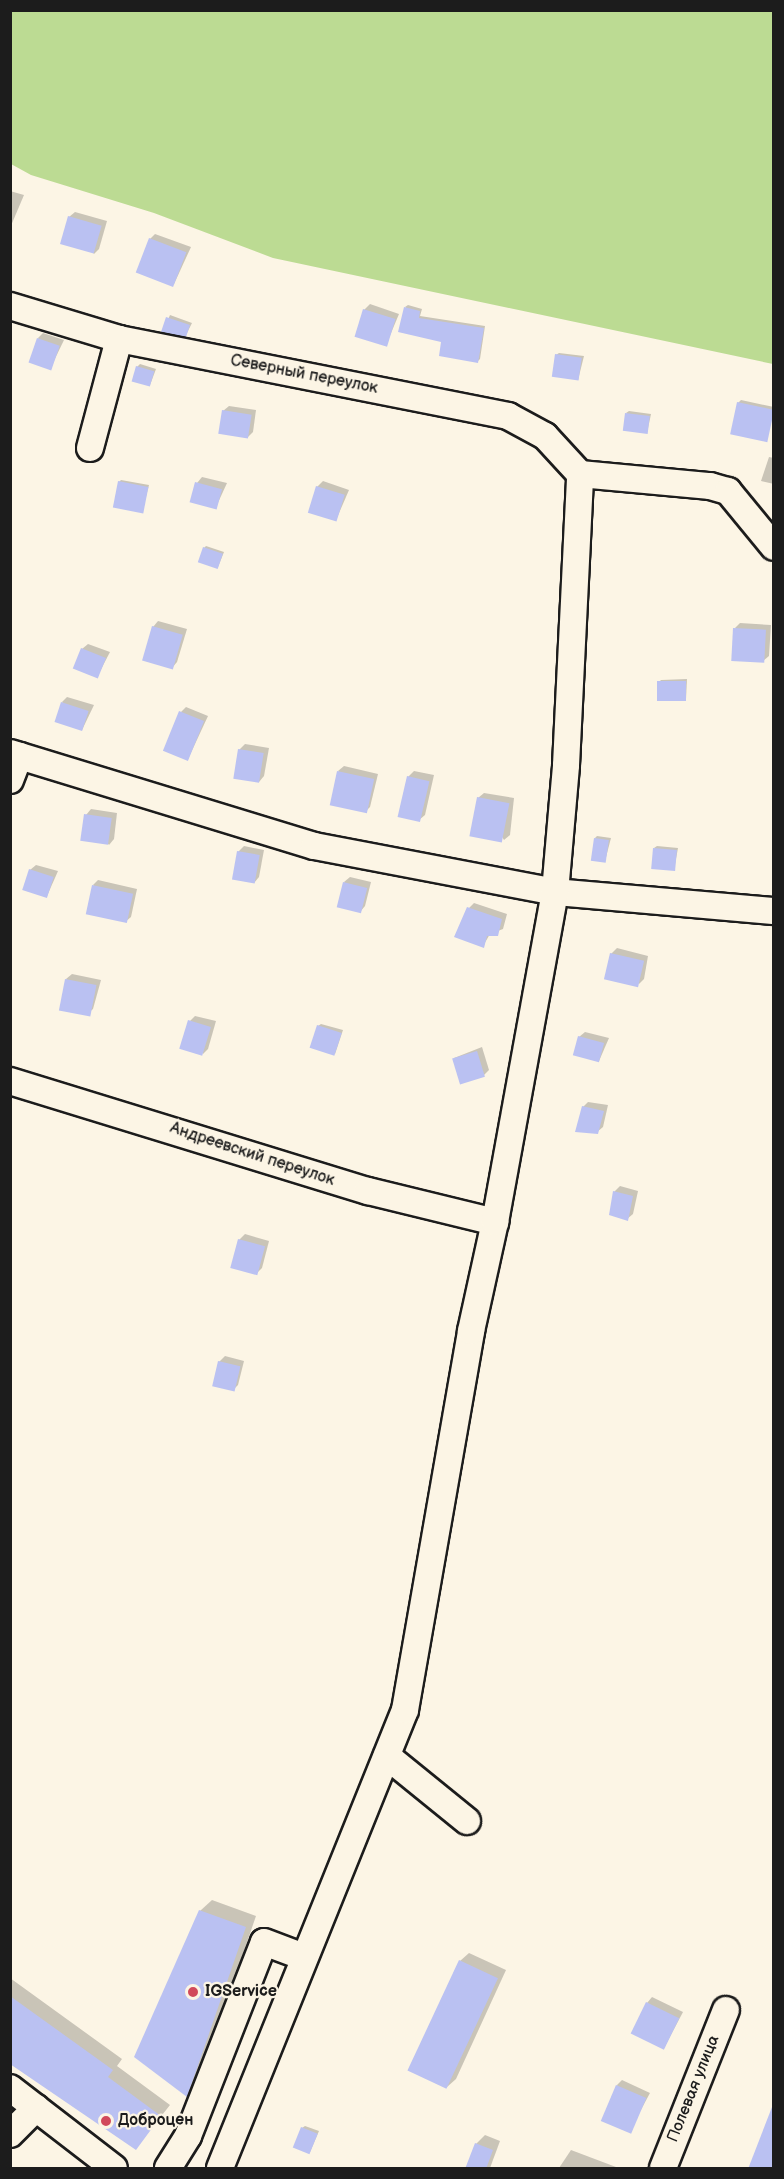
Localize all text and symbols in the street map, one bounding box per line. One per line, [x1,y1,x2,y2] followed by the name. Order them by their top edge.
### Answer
[229,351,379,399] street label: Северный переулок
[167,1119,337,1191] street label: Андреевский переулок
[205,1982,277,2002] place label: IGService
[186,1985,200,1999] marker: IGService
[664,2033,724,2145] street label: Полевая улица
[118,2111,193,2131] place label: Доброцен
[99,2114,113,2128] marker: Доброцен

